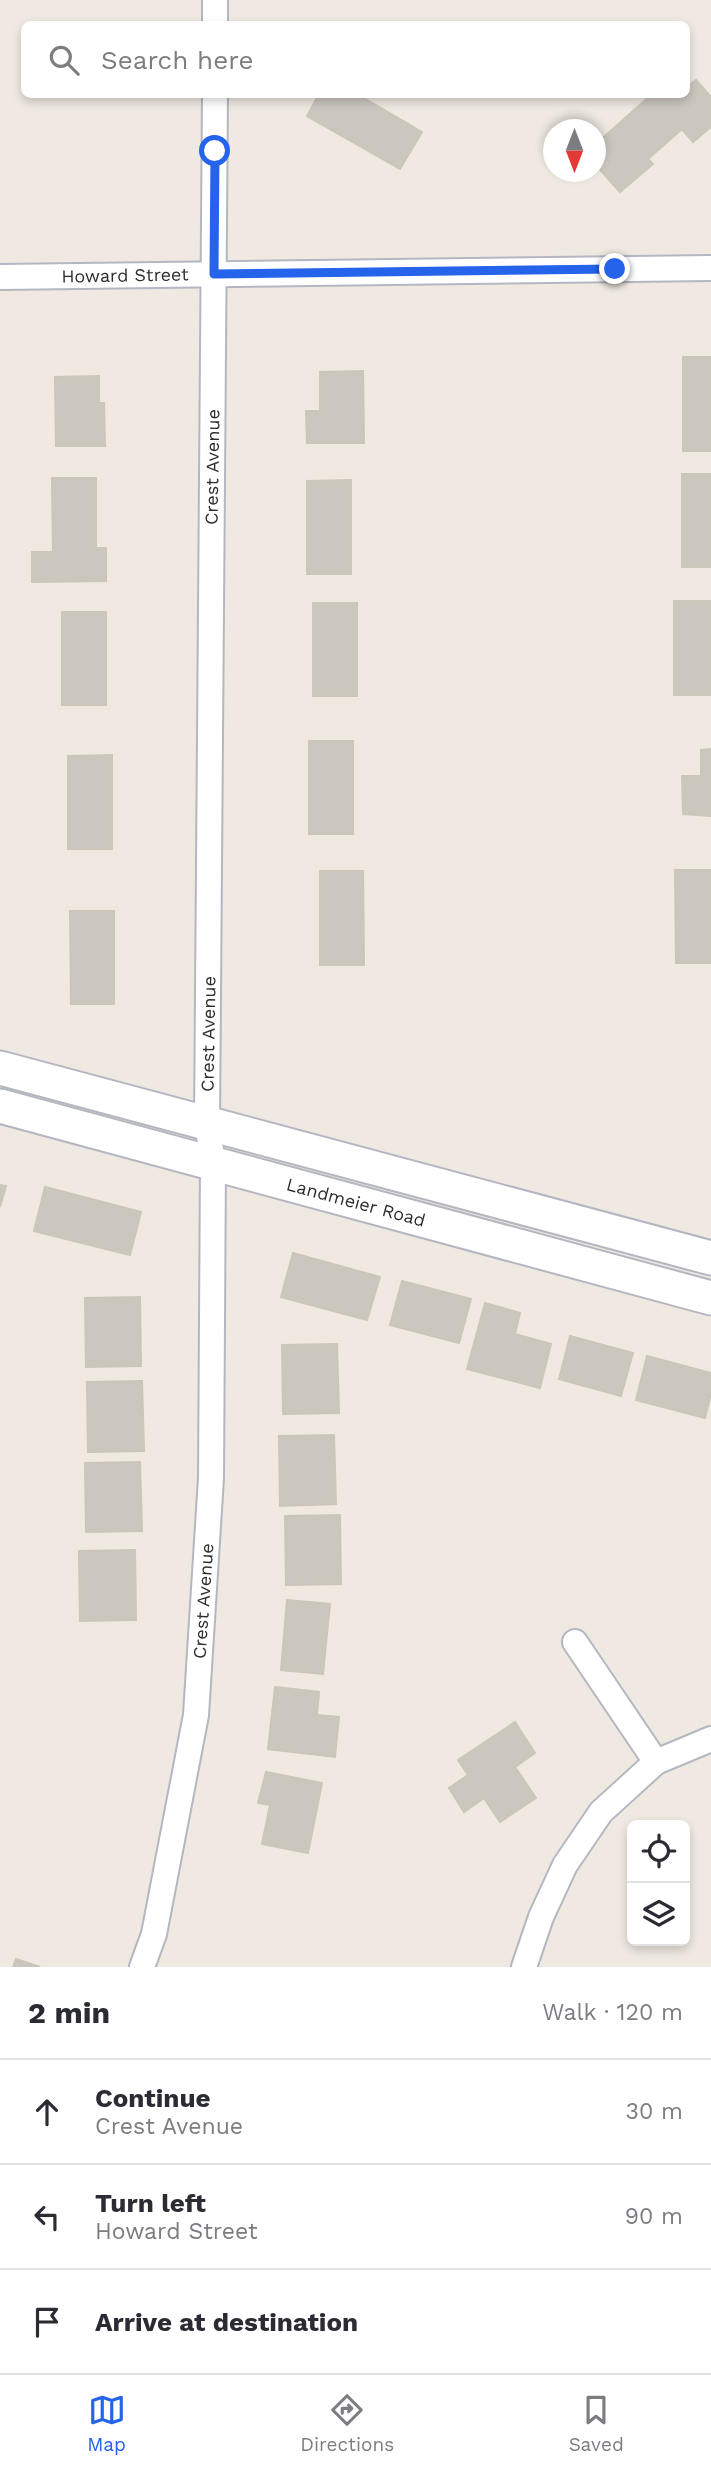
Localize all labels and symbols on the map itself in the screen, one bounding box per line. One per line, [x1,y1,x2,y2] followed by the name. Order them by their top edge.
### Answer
[543,119,606,182] north arrow
[199,135,230,166] route start
[599,253,630,284] route end
[61,263,189,287] street label: Howard Street
[200,409,224,525] street label: Crest Avenue
[196,976,220,1092] street label: Crest Avenue
[284,1173,428,1231] street label: Landmeier Road
[188,1542,218,1660] street label: Crest Avenue

